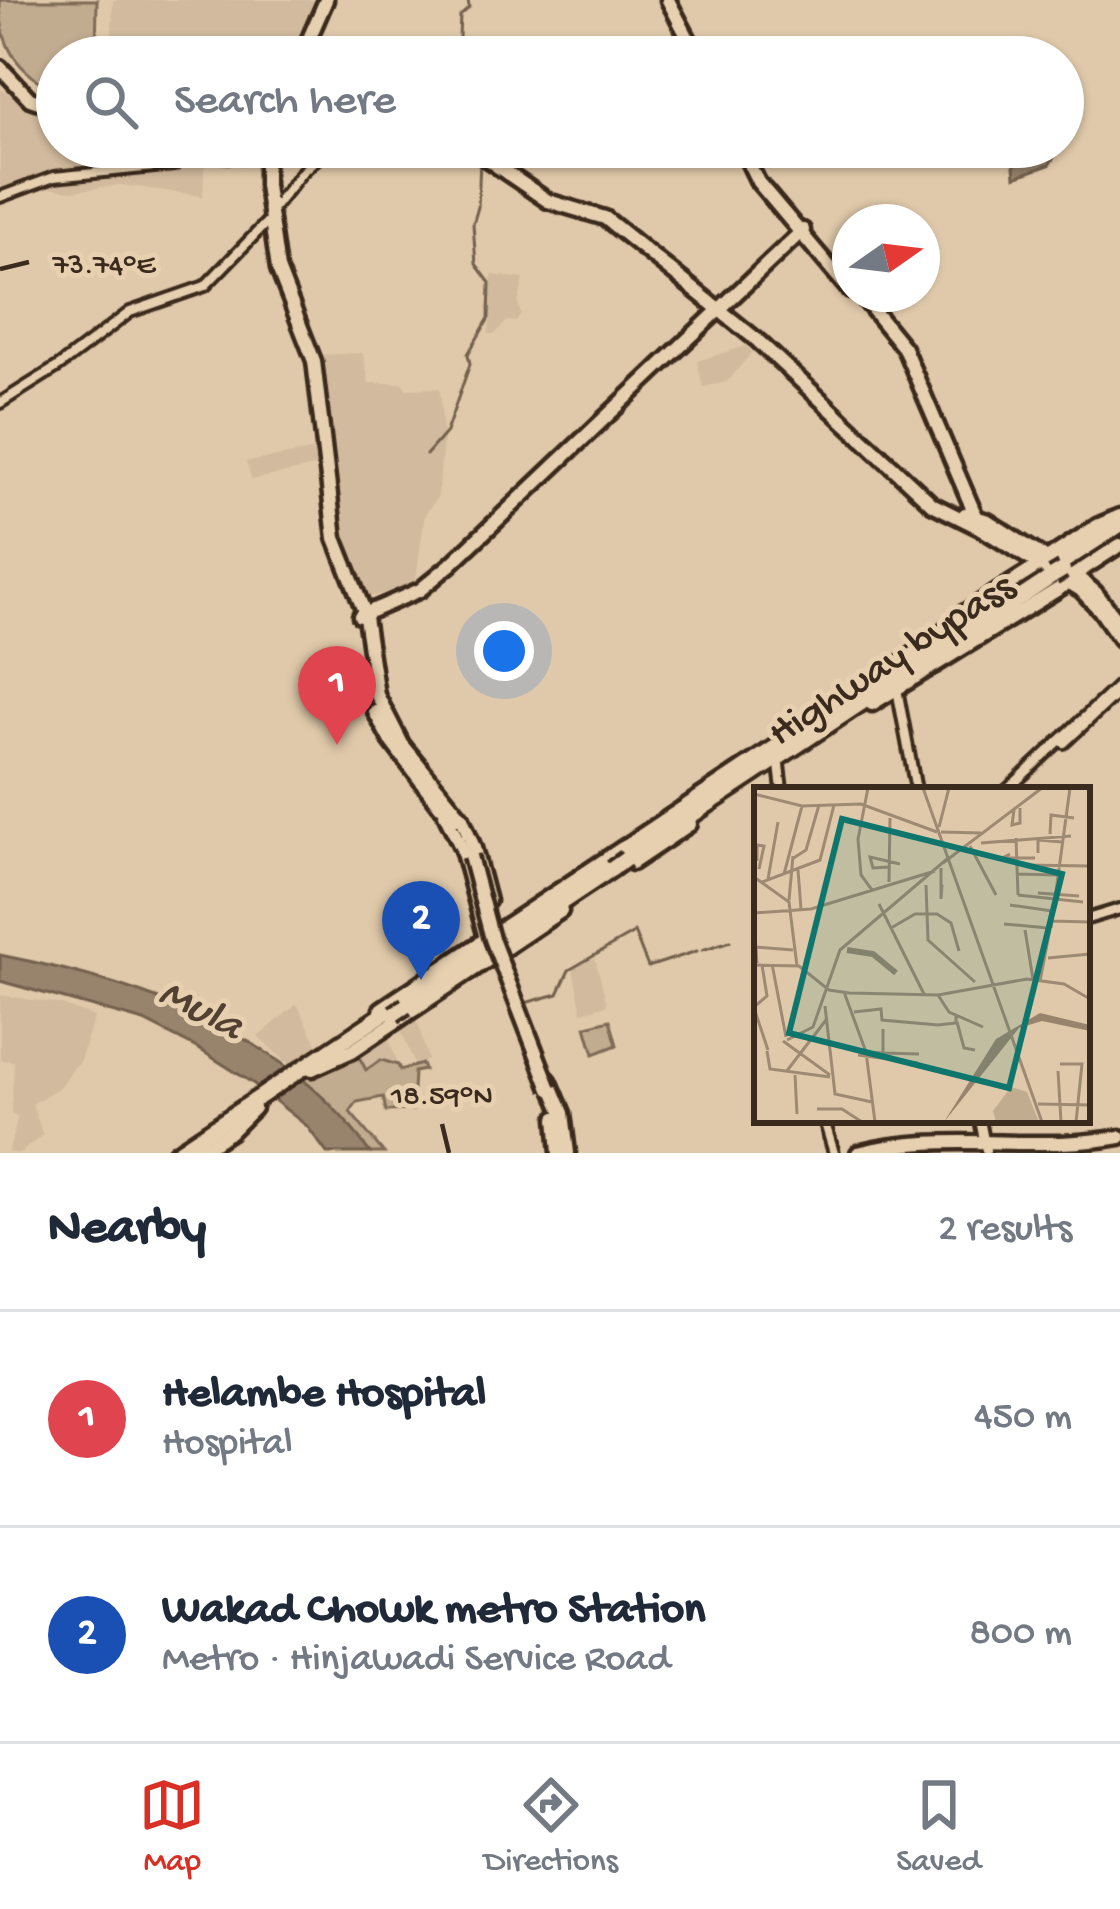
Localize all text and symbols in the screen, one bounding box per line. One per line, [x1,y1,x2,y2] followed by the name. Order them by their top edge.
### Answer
[36,36,1084,168] search box
[78,69,144,135] icon: search
[174,76,396,129] text: Search here
[832,204,940,312] north arrow
[52,250,157,285] text: 73.74°E
[761,564,1027,760] street label: Highway bypass
[474,621,534,681] your location
[298,646,376,745] pin: 1
[754,787,1090,1123] inset map
[382,881,460,980] pin: 2
[149,968,253,1056] water label: Mula
[390,1081,493,1116] text: 18.59°N
[48,1201,206,1261] text: Nearby
[938,1208,1072,1254] text: 2 results
[162,1369,486,1422] text: Helambe Hospital
[79,1396,95,1442] text: 1
[974,1396,1072,1442] text: 450 m
[162,1422,293,1468] text: Hospital
[162,1585,705,1638] text: Wakad Chowk metro Station
[77,1612,97,1658] text: 2
[969,1612,1072,1658] text: 800 m
[162,1638,670,1684] text: Metro · Hinjawadi Service Road
[139,1772,205,1882] tab: Map
[484,1772,618,1882] tab: Directions
[896,1772,981,1882] tab: Saved

